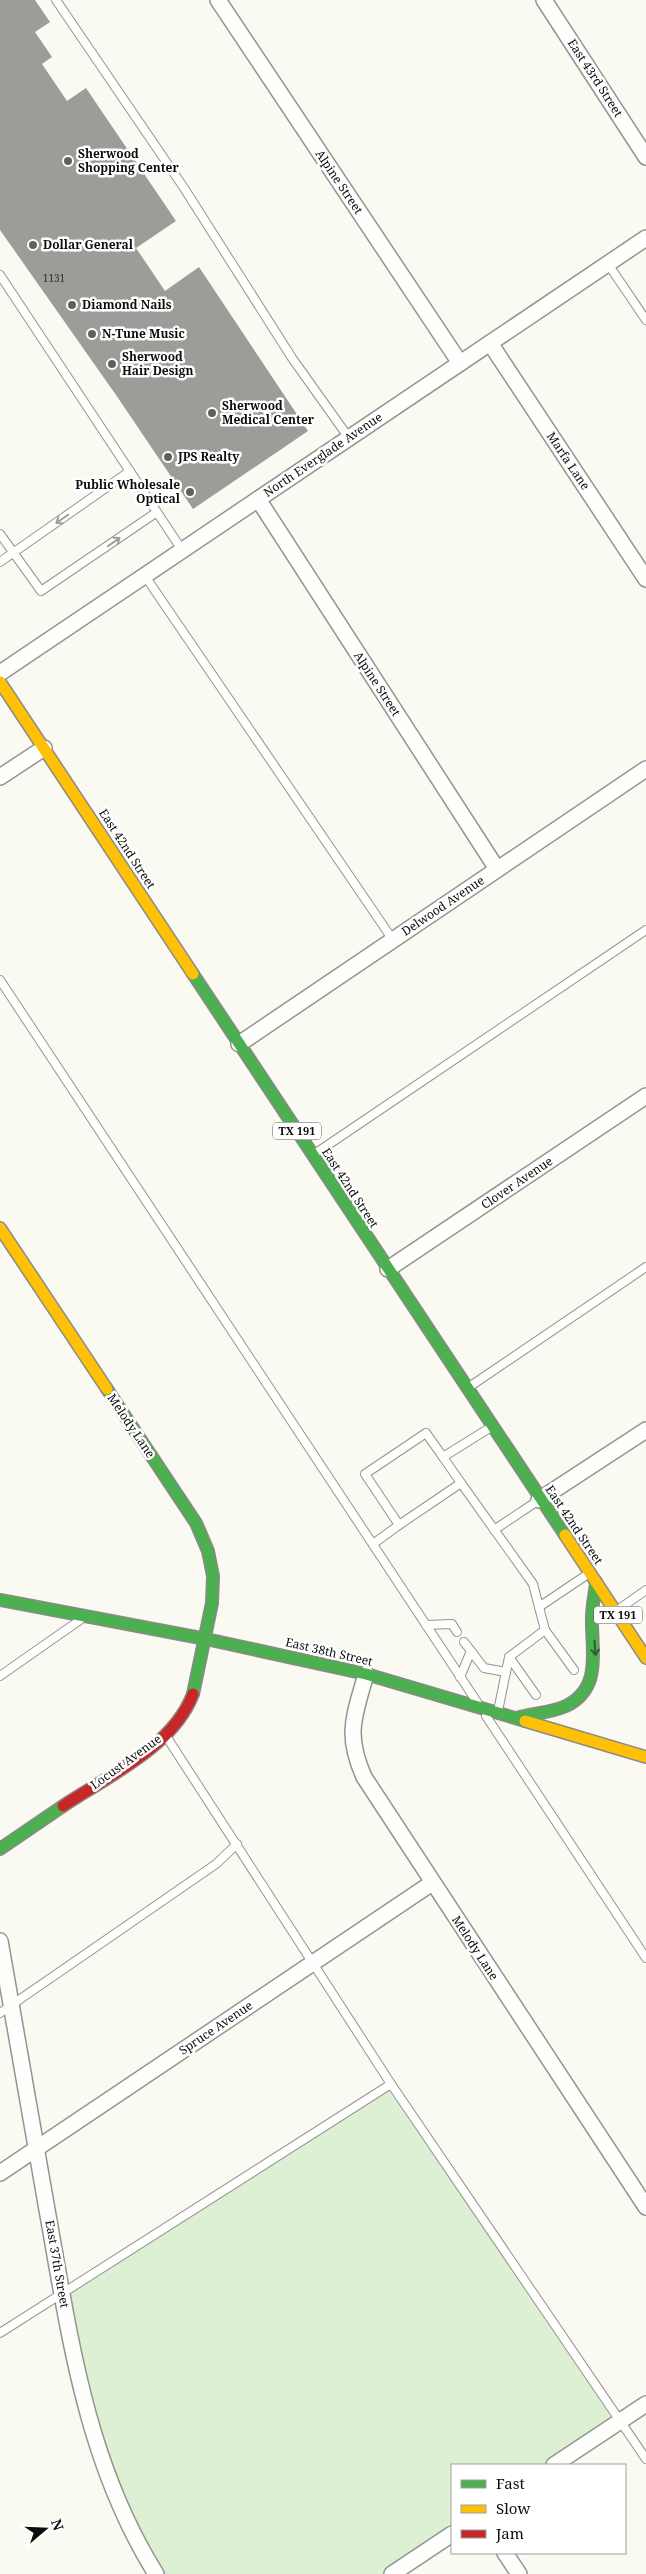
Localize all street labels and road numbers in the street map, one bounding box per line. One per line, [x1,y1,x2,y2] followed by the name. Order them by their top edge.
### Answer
[564,35,627,120] street label: East 43rd Street
[312,146,367,217] street label: Alpine Street
[260,408,385,501] street label: North Everglade Avenue
[543,428,594,493] street label: Marfa Lane
[350,648,405,719] street label: Alpine Street
[95,805,160,892] street label: East 42nd Street
[398,872,487,940] street label: Delwood Avenue
[273,1122,321,1140] road number: TX 191
[318,1144,383,1231] street label: East 42nd Street
[478,1152,556,1213] street label: Clover Avenue
[104,1390,159,1461] street label: Melody Lane
[542,1482,607,1568] street label: East 42nd Street
[594,1606,642,1624] road number: TX 191
[284,1633,374,1670] street label: East 38th Street
[87,1730,165,1793] street label: Locust Avenue
[448,1912,503,1983] street label: Melody Lane
[176,1997,256,2059] street label: Spruce Avenue
[41,2219,74,2309] street label: East 37th Street

